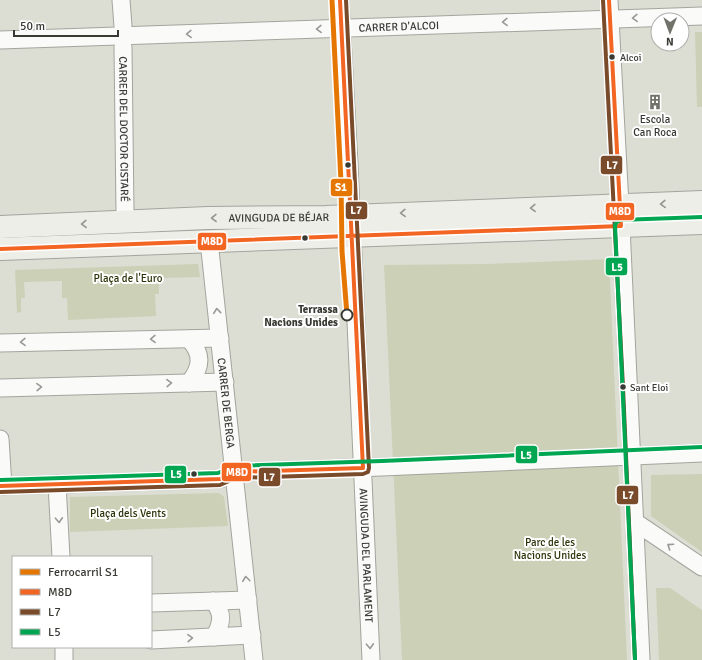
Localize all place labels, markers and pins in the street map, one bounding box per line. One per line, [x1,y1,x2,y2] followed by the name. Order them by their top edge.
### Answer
[607,52,617,62] marker: Alcoi
[620,52,641,64] place label: Alcoi
[646,93,664,111] building icon: Escola Can Roca
[633,113,677,139] place label: Escola Can Roca
[343,160,353,170] unlabelled marker
[300,233,310,243] unlabelled marker
[264,303,338,329] place label: Terrassa Nacions Unides
[340,308,354,322] marker: Terrassa Nacions Unides
[618,382,628,392] marker: Sant Eloi
[630,382,668,394] place label: Sant Eloi
[189,469,199,479] unlabelled marker

